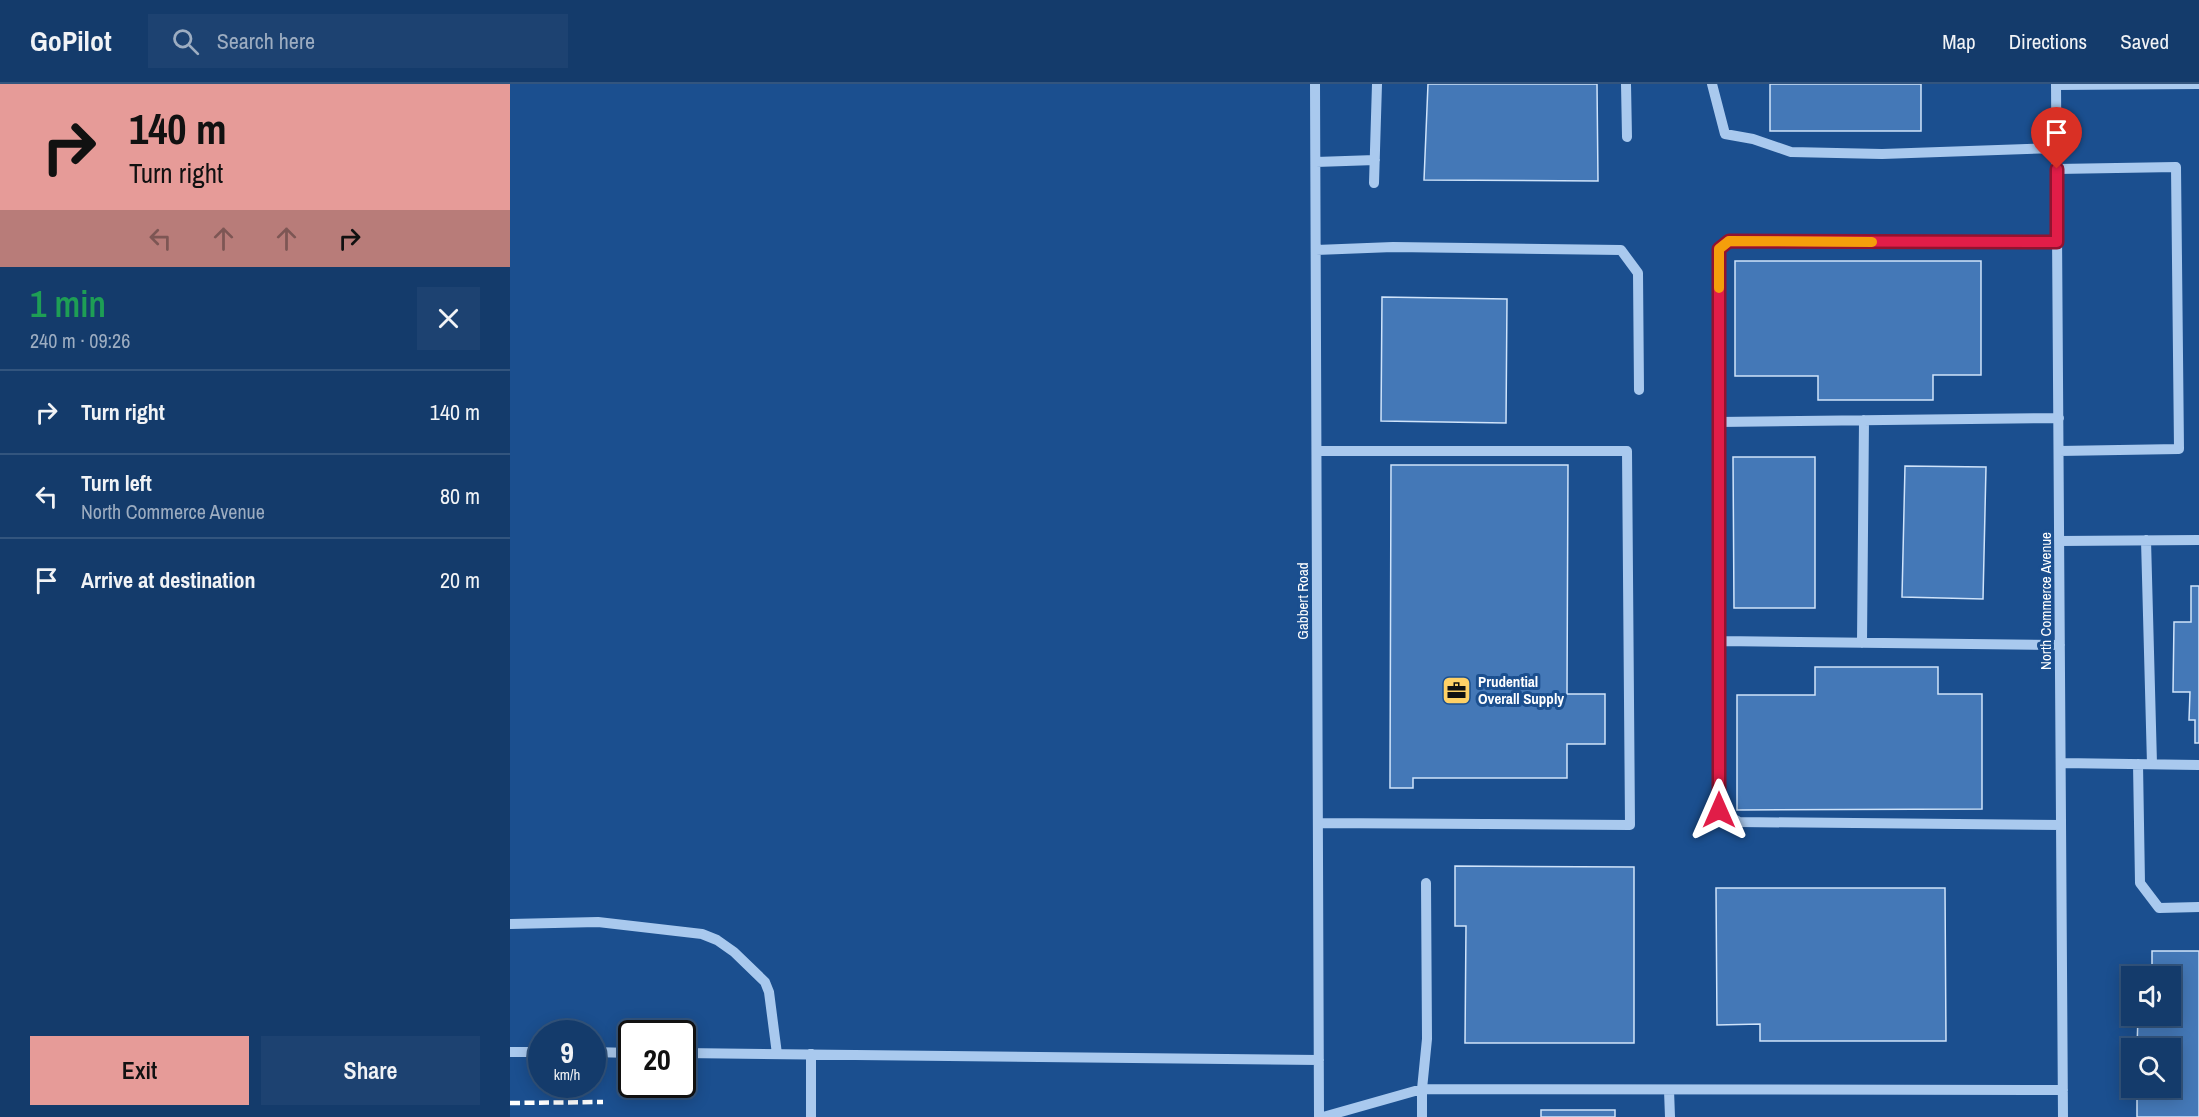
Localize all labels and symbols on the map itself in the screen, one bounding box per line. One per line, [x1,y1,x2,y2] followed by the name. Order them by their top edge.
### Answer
[2031,107,2082,169] pin
[2035,532,2056,670] street label: North Commerce Avenue
[1292,562,1313,640] street label: Gabbert Road
[1478,671,1564,709] place label: Prudential Overall Supply
[1441,674,1473,706] office icon: Prudential Overall Supply
[1687,778,1751,842] position arrow
[618,1020,696,1098] speed limit sign: 20

